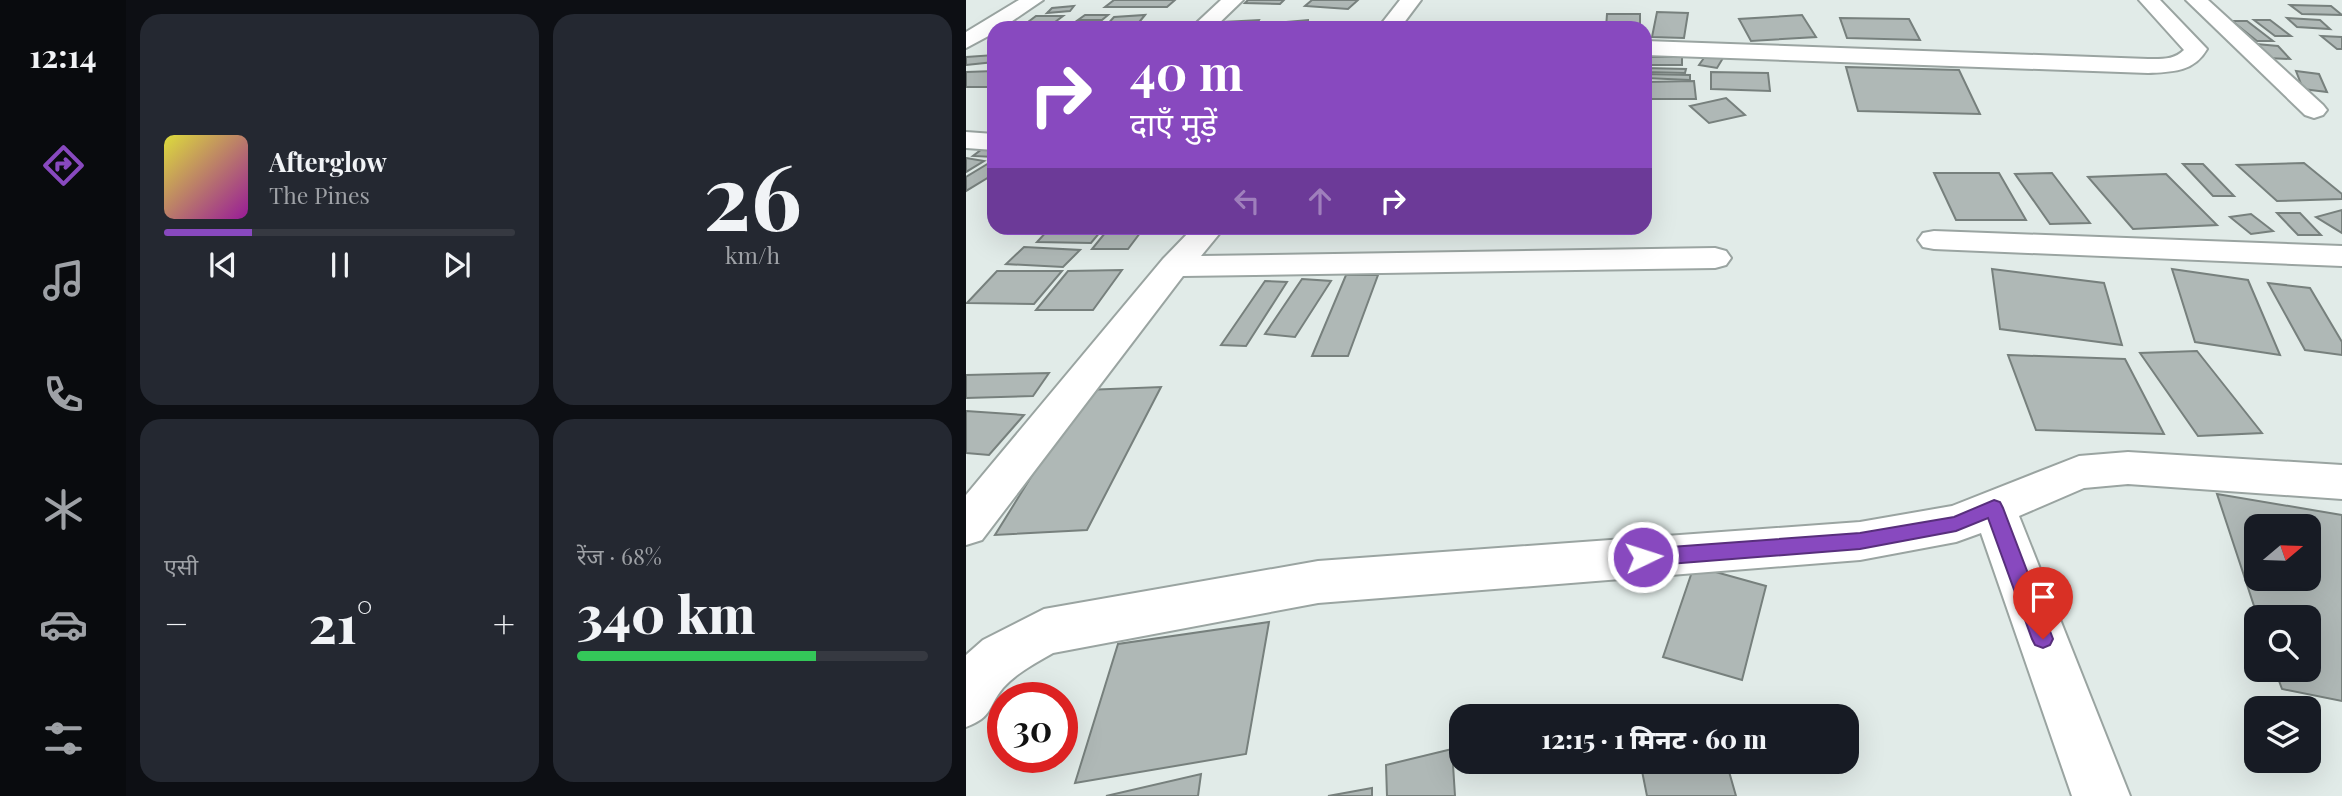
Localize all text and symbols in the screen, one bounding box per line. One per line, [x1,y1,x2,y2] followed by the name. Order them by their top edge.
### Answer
[29,33,97,76] text: 12:14
[1130,38,1243,103] text: 40 m
[1015,49,1106,140] icon: right
[1130,101,1217,144] text: दाएँ मुड़ें
[703,133,802,254] text: 26
[39,141,88,190] icon: directions
[269,144,387,179] text: Afterglow
[269,179,370,210] text: The Pines
[1228,182,1266,220] icon: left
[1301,182,1339,220] icon: ahead
[1374,182,1412,220] icon: right
[725,239,780,270] text: km/h
[204,246,242,284] icon: previous
[321,246,359,284] icon: pause
[438,246,476,284] icon: next
[39,256,88,305] icon: music
[39,370,88,419] icon: phone
[39,485,88,534] icon: climate
[2244,514,2320,592] north arrow
[2244,514,2321,773] map controls
[1606,520,1680,594] position arrow
[577,540,662,571] text: रेंज · 68%
[164,550,198,581] text: एसी
[2013,567,2073,639] pin
[577,578,755,647] text: 340 km
[2024,578,2062,616] icon: arrive
[309,588,373,657] text: 21°
[164,597,189,648] text: −
[493,597,515,648] text: +
[39,600,88,649] icon: car
[2244,605,2321,682] button: search
[987,682,1078,773] speed limit sign: 30
[2244,696,2321,773] button: layers
[39,714,88,763] icon: filters
[1541,721,1767,756] text: 12:15 · 1 मिनट · 60 m

